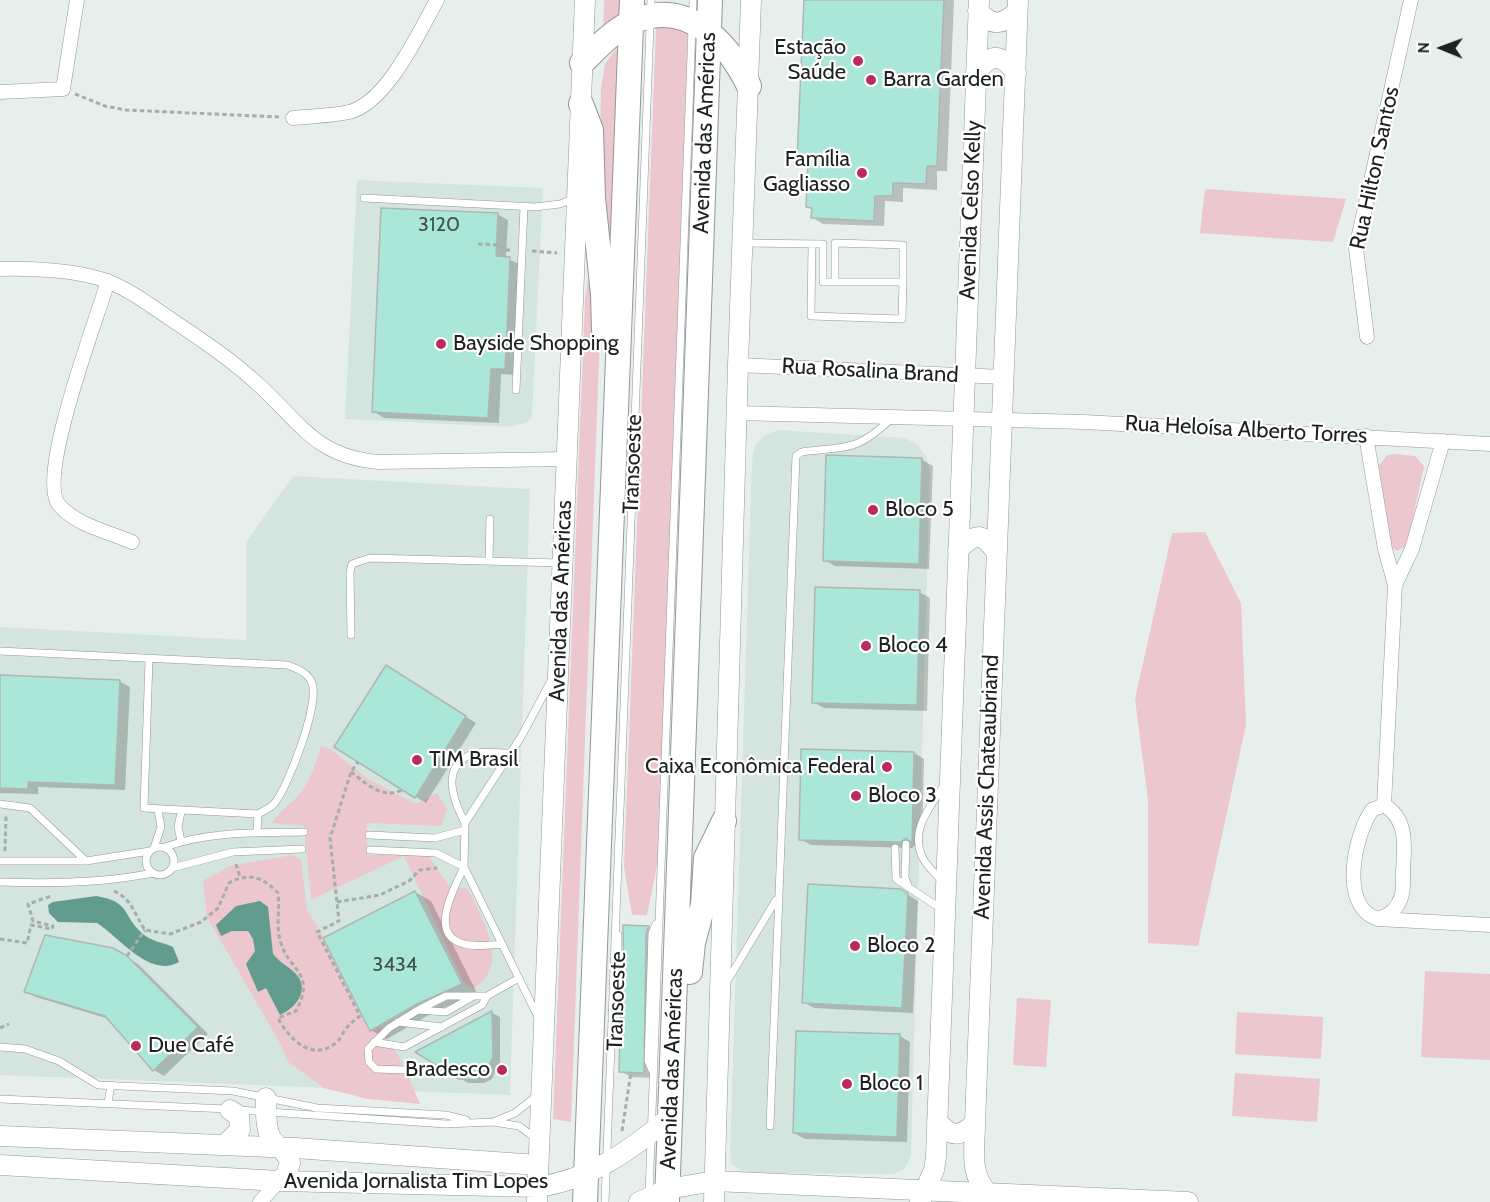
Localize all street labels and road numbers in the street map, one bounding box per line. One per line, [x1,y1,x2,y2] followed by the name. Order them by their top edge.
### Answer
[688,32,722,234] street label: Avenida das Américas
[1345,84,1405,252] street label: Rua Hilton Santos
[955,120,987,300] street label: Avenida Celso Kelly
[781,353,959,389] street label: Rua Rosalina Brand
[1124,410,1368,450] street label: Rua Heloísa Alberto Torres
[618,414,648,514] street label: Transoeste
[544,500,578,702] street label: Avenida das Américas
[969,654,1005,920] street label: Avenida Assis Chateaubriand
[602,951,632,1051] street label: Transoeste
[655,968,689,1170] street label: Avenida das Américas
[284,1169,548,1195] street label: Avenida Jornalista Tim Lopes

